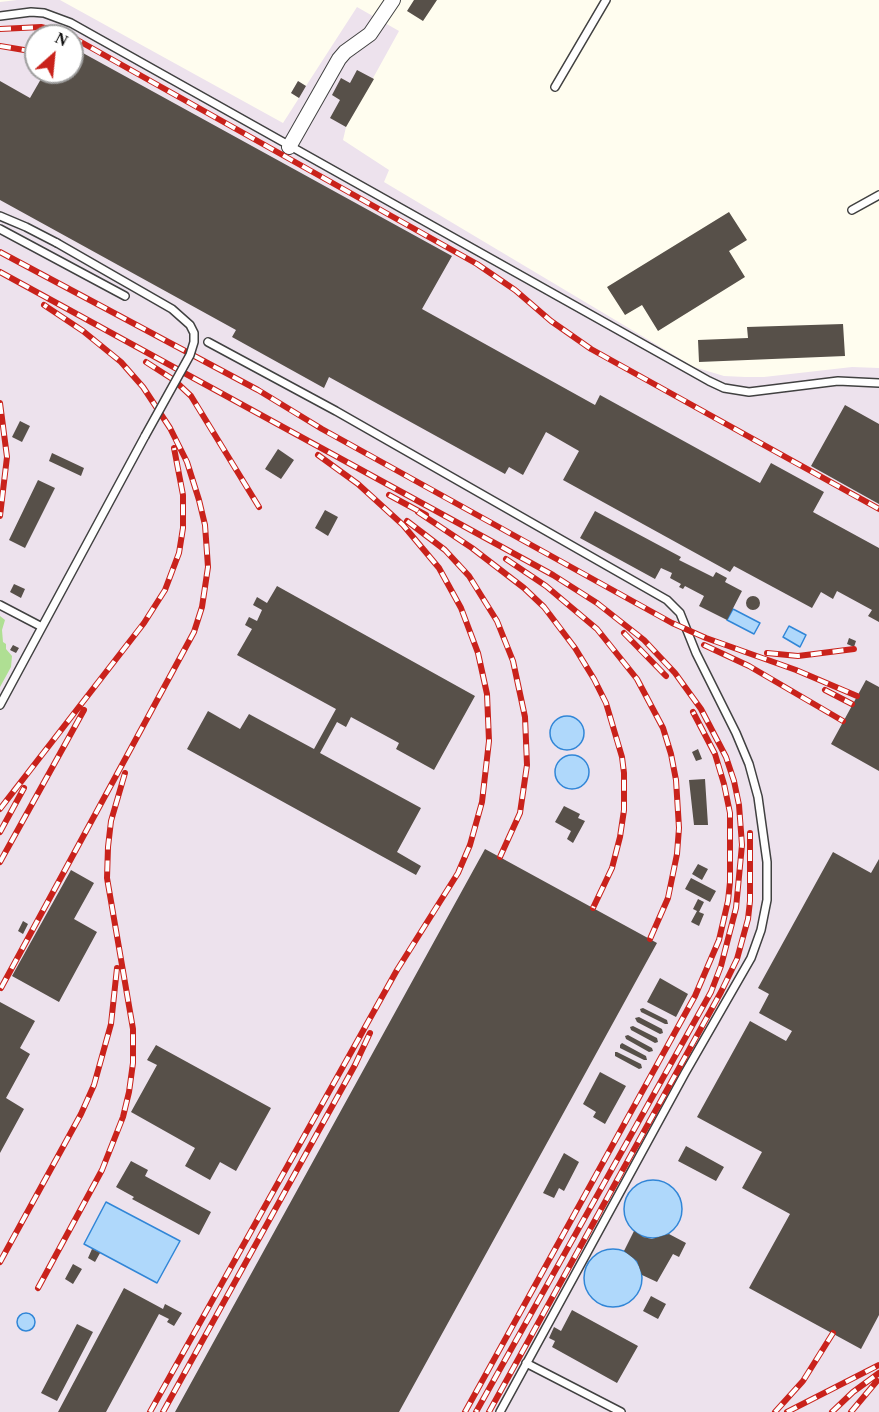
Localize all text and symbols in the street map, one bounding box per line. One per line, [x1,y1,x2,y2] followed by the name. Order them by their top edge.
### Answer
[24,24,84,84] north arrow
[52,29,71,49] text: N

